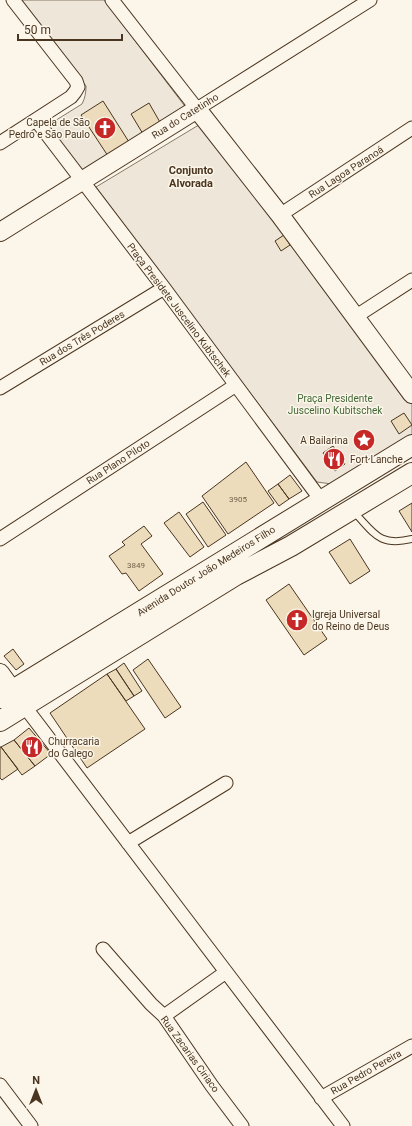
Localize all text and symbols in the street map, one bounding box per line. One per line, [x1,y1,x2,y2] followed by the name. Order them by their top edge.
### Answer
[18,16,122,42] scale bar
[24,23,51,37] text: 50 m
[150,91,221,141] street label: Rua do Catetinho
[92,115,118,141] church icon: Capela de São Pedro e São Paulo
[9,117,90,140] place label: Capela de São Pedro e São Paulo
[307,144,385,200] street label: Rua Lagoa Paranoá
[169,164,213,190] district label: Conjunto Alvorada
[125,241,234,380] street label: Praça Presidete Juscelino Kubtschek
[38,308,126,368] street label: Rua dos Três Poderes
[288,393,383,416] park label: Praça Presidente Juscelino Kubitschek
[351,427,377,453] place icon: A Bailarina
[300,435,348,446] place label: A Bailarina
[84,437,152,487] street label: Rua Plano Piloto
[321,446,347,472] restaurant icon: Fort Lanche
[350,454,403,465] place label: Fort Lanche
[229,495,247,504] house number: 3905
[135,524,277,618] street label: Avenida Doutor João Medeiros Filho
[127,561,145,570] house number: 3849
[284,607,310,633] church icon: Igreja Universal do Reino de Deus
[312,609,389,632] place label: Igreja Universal do Reino de Deus
[19,734,45,760] restaurant icon: Churracaria do Galego
[48,736,99,759] place label: Churracaria do Galego
[159,1014,222,1095] street label: Rua Zacarias Ciriaco
[329,1047,403,1097] street label: Rua Pedro Pereira
[16,1070,56,1110] north arrow
[32,1074,40,1087] text: N

